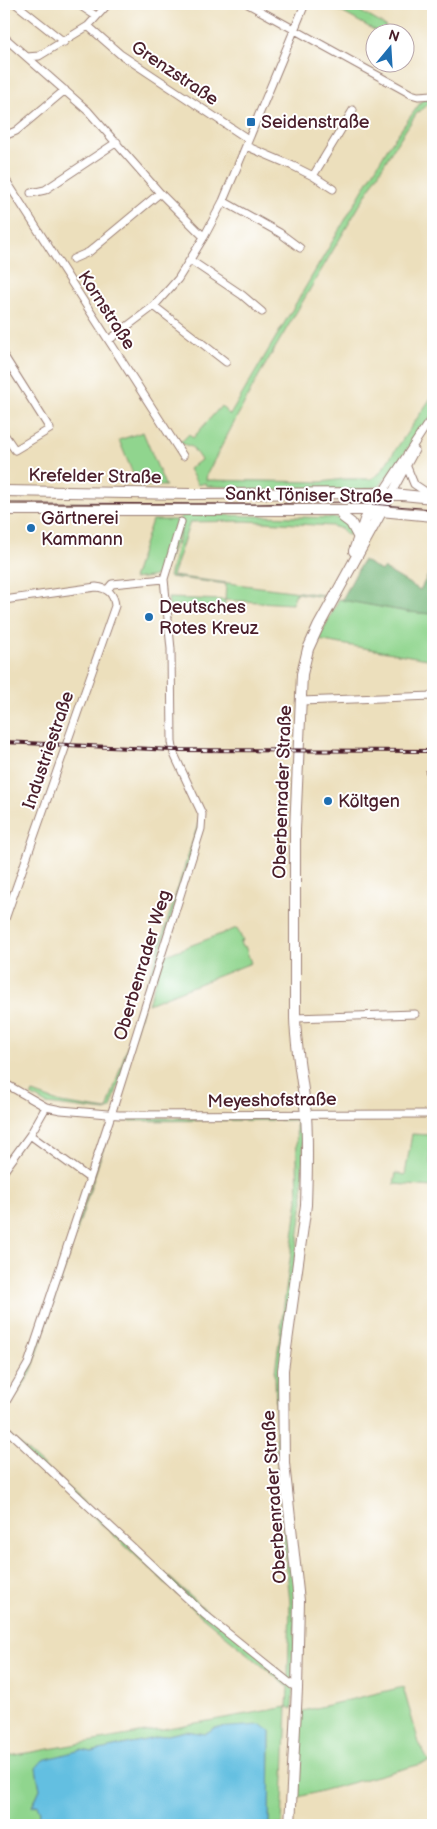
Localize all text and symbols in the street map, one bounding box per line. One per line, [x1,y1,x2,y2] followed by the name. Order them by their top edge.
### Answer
[364,22,414,72] north arrow
[386,26,401,46] text: N
[127,37,223,110] street label: Grenzstraße
[261,112,370,133] place label: Seidenstraße
[245,116,257,128] marker: Seidenstraße
[73,267,140,354] street label: Kornstraße
[28,465,162,488] street label: Krefelder Straße
[225,484,393,507] street label: Sankt Töniser Straße
[41,508,123,550] place label: Gärtnerei Kammann
[25,522,37,534] marker: Gärtnerei Kammann
[159,597,259,639] place label: Deutsches Rotes Kreuz
[143,611,155,623] marker: Deutsches Rotes Kreuz
[18,688,79,812] street label: Industriestraße
[269,705,296,879] street label: Oberbenrader Straße
[338,791,400,812] place label: Költgen
[322,795,334,807] marker: Költgen
[110,887,175,1043] street label: Oberbenrader Weg
[207,1089,337,1112] street label: Meyeshofstraße
[258,1409,291,1584] street label: Oberbenrader Straße

